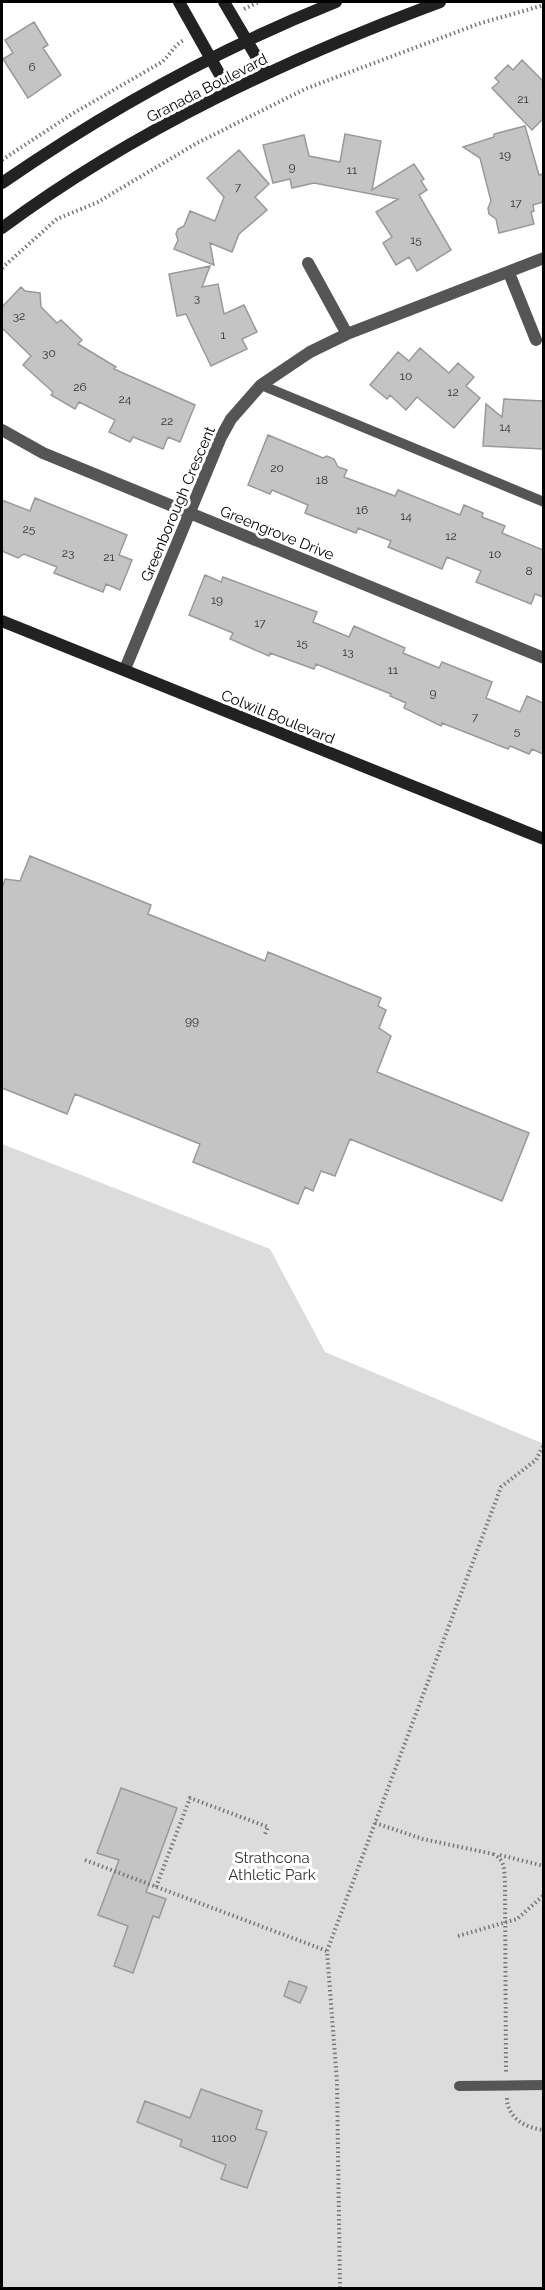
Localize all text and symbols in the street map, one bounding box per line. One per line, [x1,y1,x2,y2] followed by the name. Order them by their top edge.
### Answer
[144,50,270,126] street label: Granada Boulevard
[28,60,36,74] house number: 6
[517,92,529,106] house number: 21
[499,148,511,162] house number: 19
[288,160,296,174] house number: 9
[347,163,357,177] house number: 11
[235,180,242,194] house number: 7
[510,196,522,210] house number: 17
[410,233,422,247] house number: 15
[194,291,200,305] house number: 3
[13,309,25,323] house number: 32
[220,328,226,342] house number: 1
[42,346,56,360] house number: 30
[400,369,412,383] house number: 10
[73,380,87,394] house number: 26
[447,385,459,399] house number: 12
[119,392,132,406] house number: 24
[161,414,173,428] house number: 22
[499,420,511,434] house number: 14
[137,424,219,584] street label: Greenborough Crescent
[270,461,284,475] house number: 20
[316,473,328,487] house number: 18
[217,502,337,564] street label: Greengrove Drive
[356,503,368,517] house number: 16
[400,509,412,523] house number: 14
[23,522,36,536] house number: 25
[445,529,457,543] house number: 12
[62,546,74,560] house number: 23
[489,547,501,561] house number: 10
[103,550,115,564] house number: 21
[525,564,533,578] house number: 8
[211,593,223,607] house number: 19
[254,616,266,630] house number: 17
[296,636,308,650] house number: 15
[342,645,354,659] house number: 13
[388,663,398,677] house number: 11
[219,686,337,748] street label: Colwill Boulevard
[429,686,437,700] house number: 9
[472,710,479,724] house number: 7
[514,724,521,738] house number: 5
[185,1014,199,1028] house number: 99
[228,1849,316,1884] park label: Strathcona Athletic Park
[212,2131,236,2145] house number: 1100

